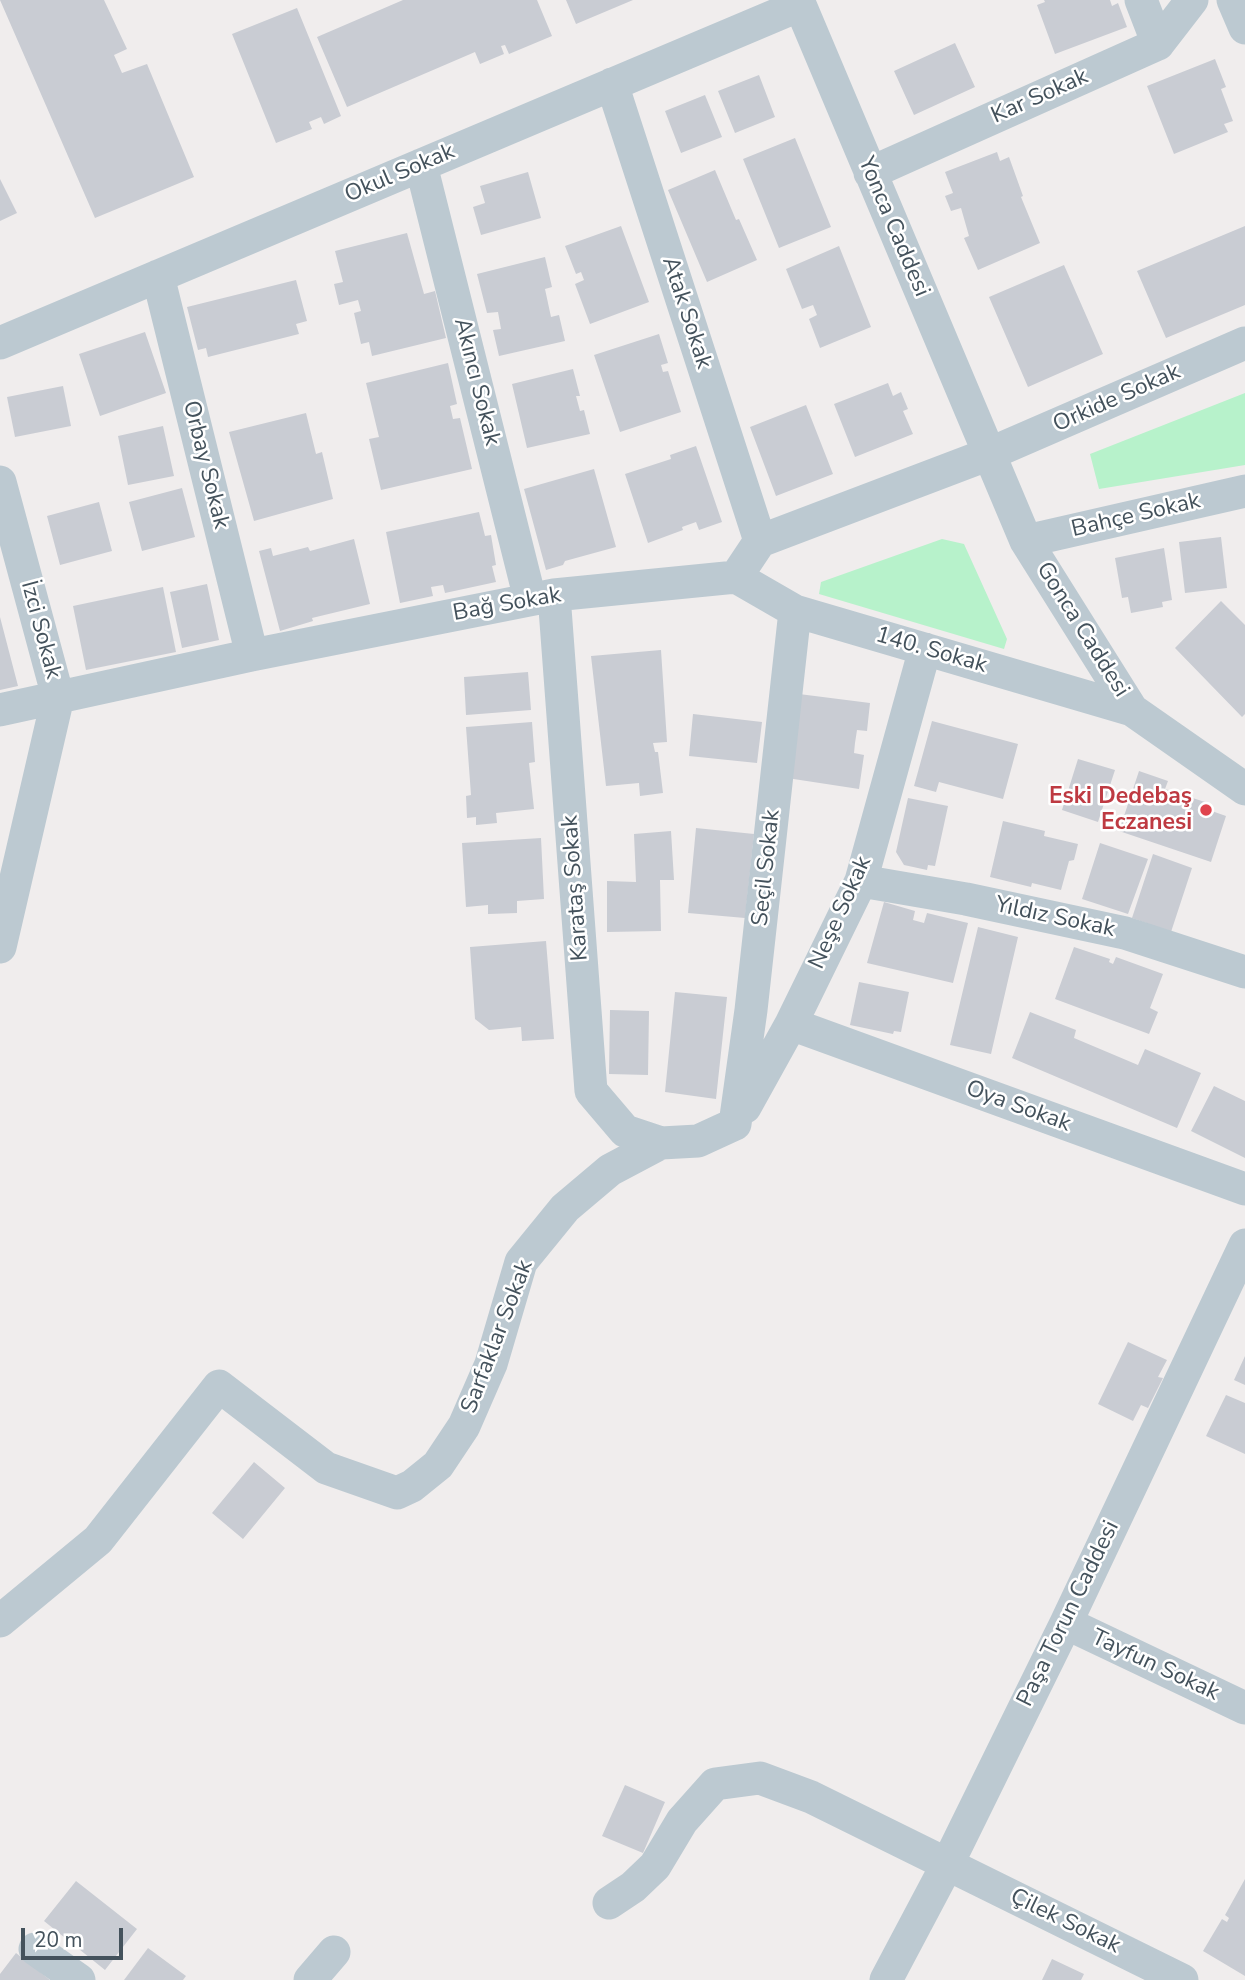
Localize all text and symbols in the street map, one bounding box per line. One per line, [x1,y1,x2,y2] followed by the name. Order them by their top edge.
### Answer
[987,64,1093,130] street label: Kar Sokak
[341,138,459,210] street label: Okul Sokak
[851,153,935,301] street label: Yonca Caddesi
[655,254,717,372] street label: Atak Sokak
[447,315,505,449] street label: Akıncı Sokak
[1049,359,1185,439] street label: Orkide Sokak
[176,398,234,532] street label: Orbay Sokak
[1069,488,1203,544] street label: Bahçe Sokak
[1030,557,1134,703] street label: Gonca Caddesi
[14,578,66,682] street label: İzci Sokak
[451,582,563,628] street label: Bağ Sokak
[872,622,990,680] street label: 140. Sokak
[1049,783,1192,837] place label: Eski Dedebaş Eczanesi
[1198,802,1214,818] marker: Eski Dedebaş Eczanesi
[747,808,787,928] street label: Seçil Sokak
[557,814,595,962] street label: Karataş Sokak
[804,852,878,974] street label: Neşe Sokak
[993,892,1117,944] street label: Yıldız Sokak
[962,1075,1074,1139] street label: Oya Sokak
[456,1257,540,1417] street label: Sarfaklar Sokak
[1012,1517,1126,1711] street label: Paşa Torun Caddesi
[1087,1624,1223,1708] street label: Tayfun Sokak
[1005,1883,1125,1961] street label: Çilek Sokak
[24,1913,126,1957] scale bar
[34,1926,83,1954] text: 20 m

